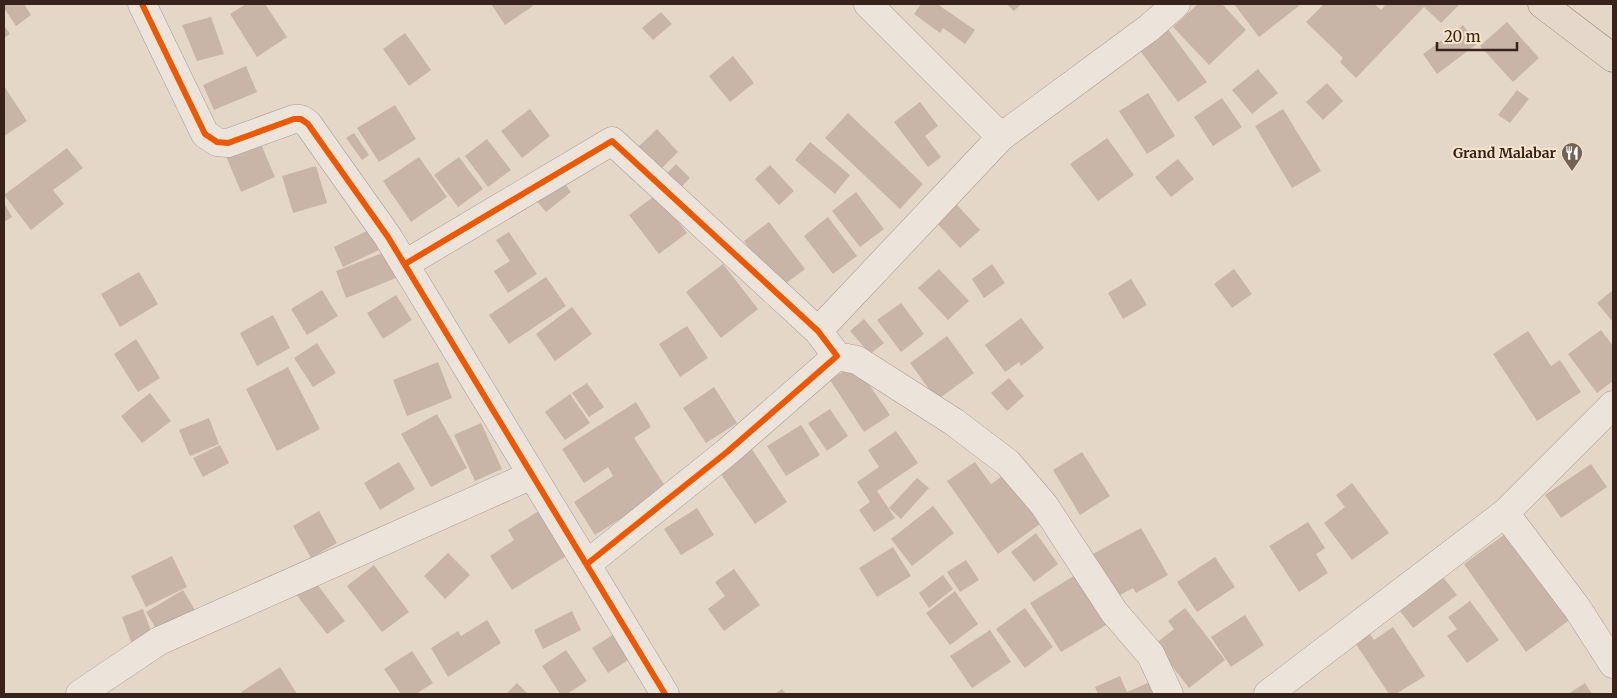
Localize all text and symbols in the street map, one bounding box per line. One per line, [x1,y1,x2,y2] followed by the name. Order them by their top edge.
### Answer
[1437,20,1517,52] scale bar
[1444,27,1481,46] text: 20 m
[1560,141,1584,172] restaurant icon: Grand Malabar
[1453,144,1556,162] place label: Grand Malabar

